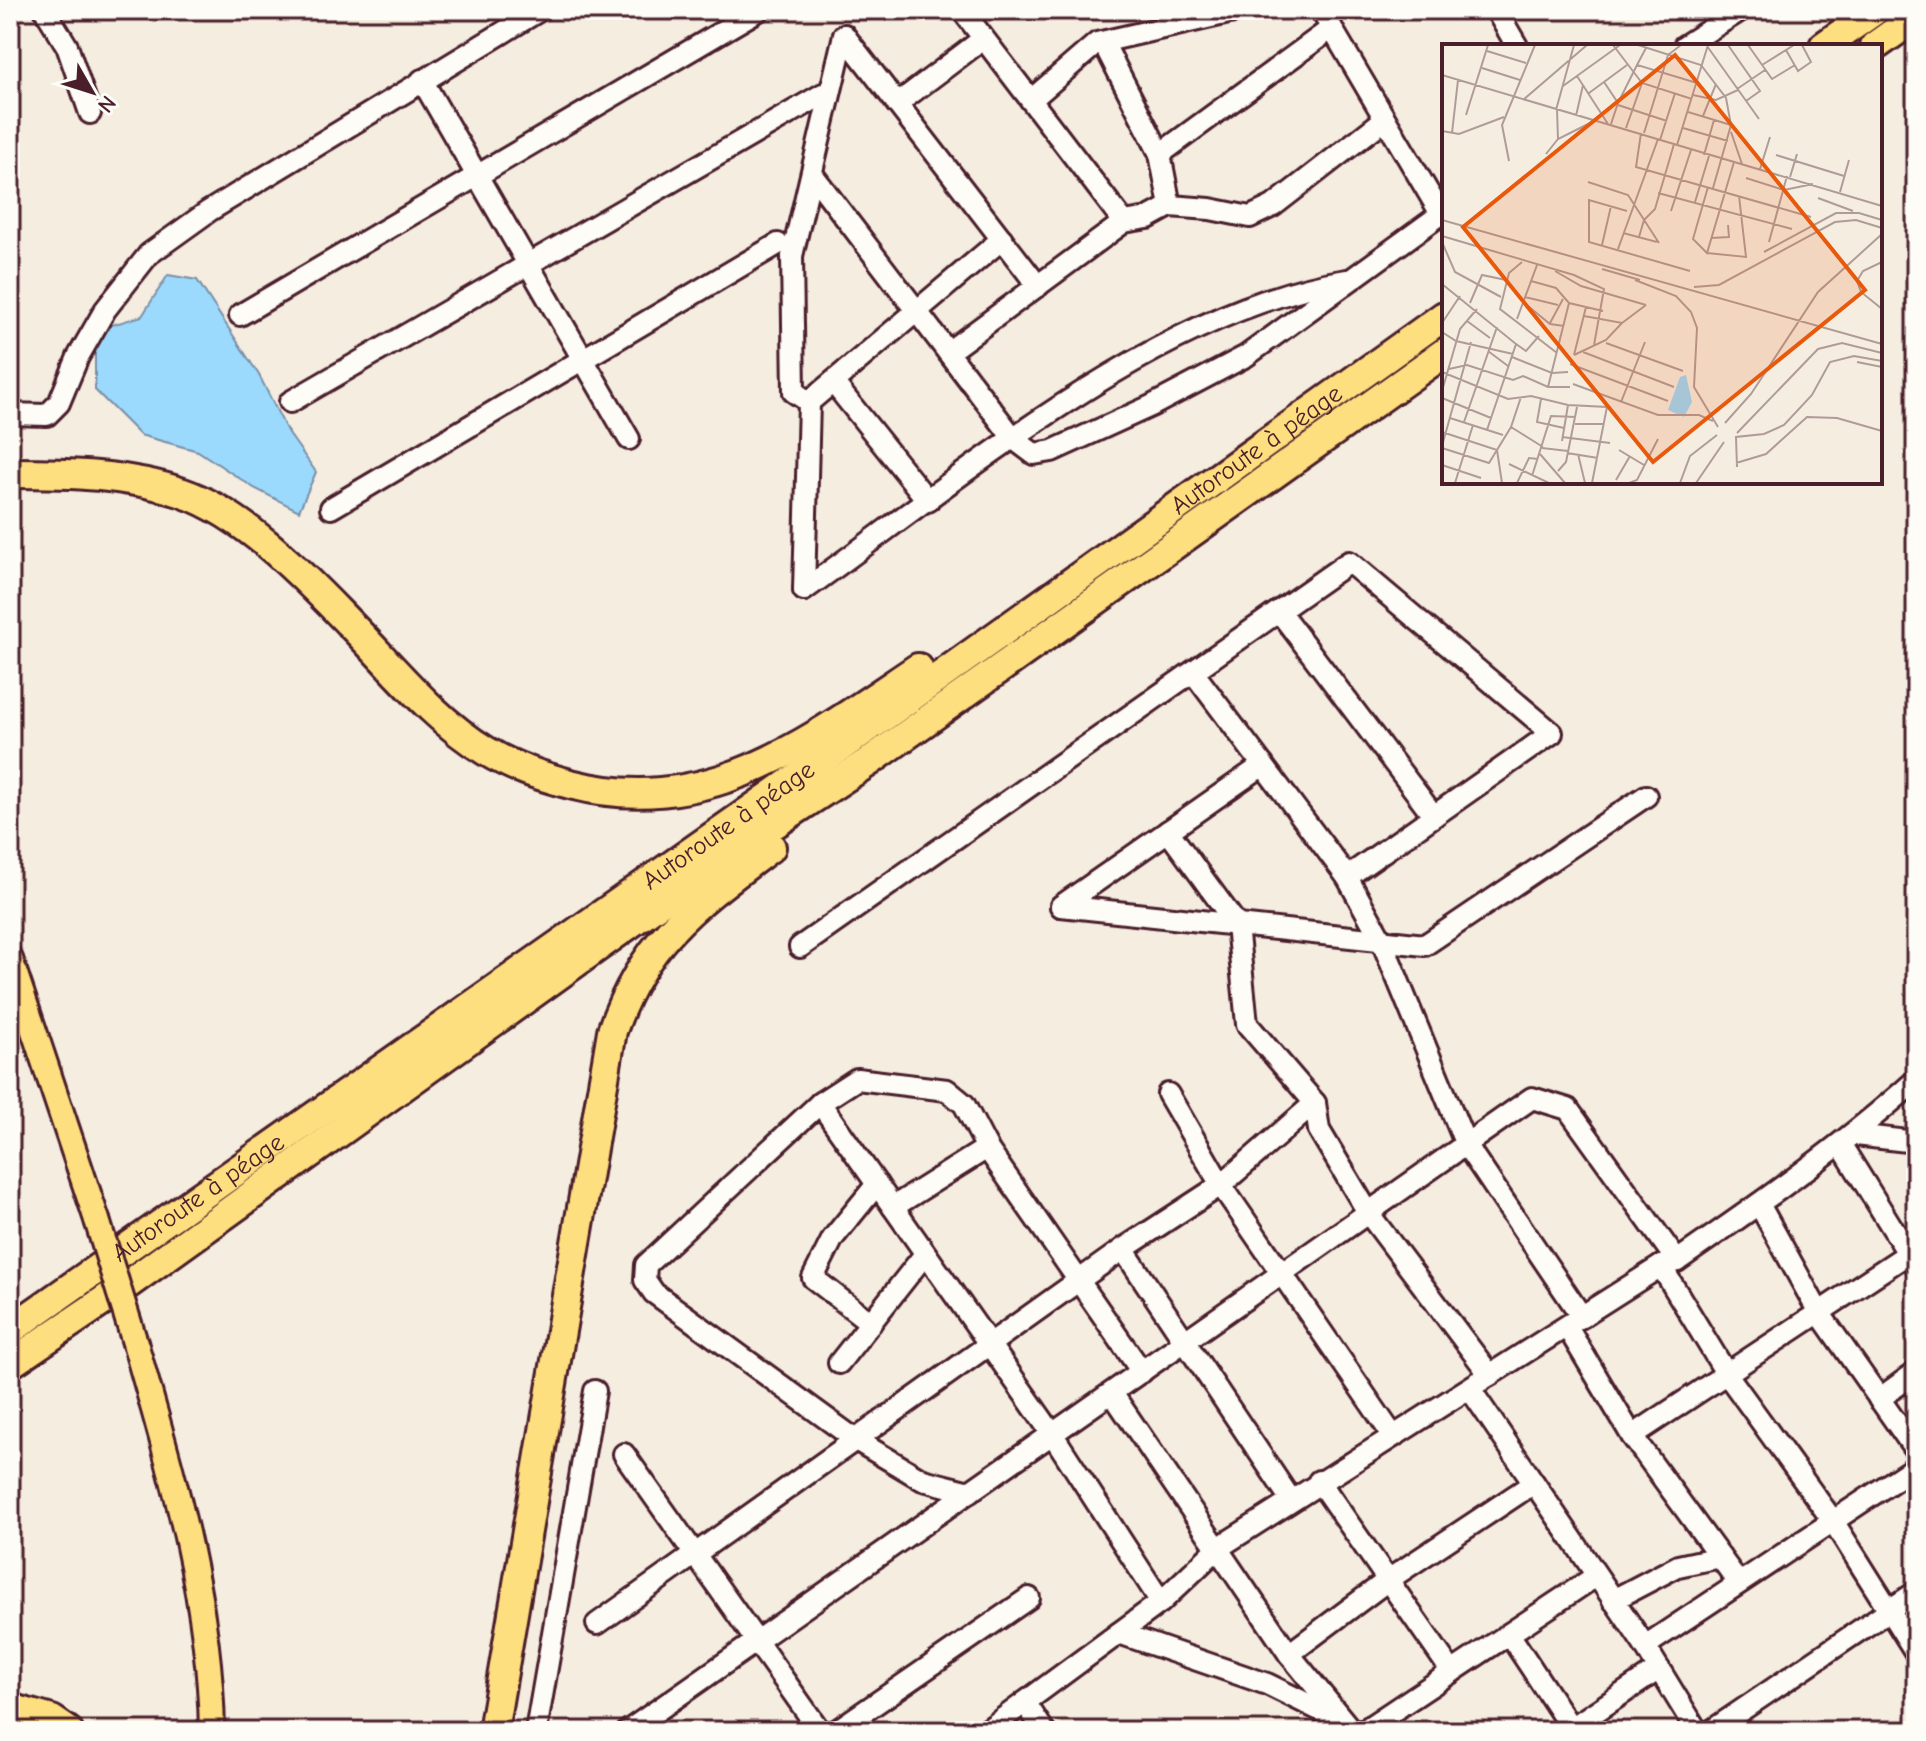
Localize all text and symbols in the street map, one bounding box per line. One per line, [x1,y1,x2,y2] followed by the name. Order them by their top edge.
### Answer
[1442,44,1882,484] inset map
[52,52,132,132] north arrow
[92,90,121,118] text: N
[1165,379,1348,521] street label: Autoroute à péage
[637,755,820,896] street label: Autoroute à péage
[106,1127,290,1269] street label: Autoroute à péage

